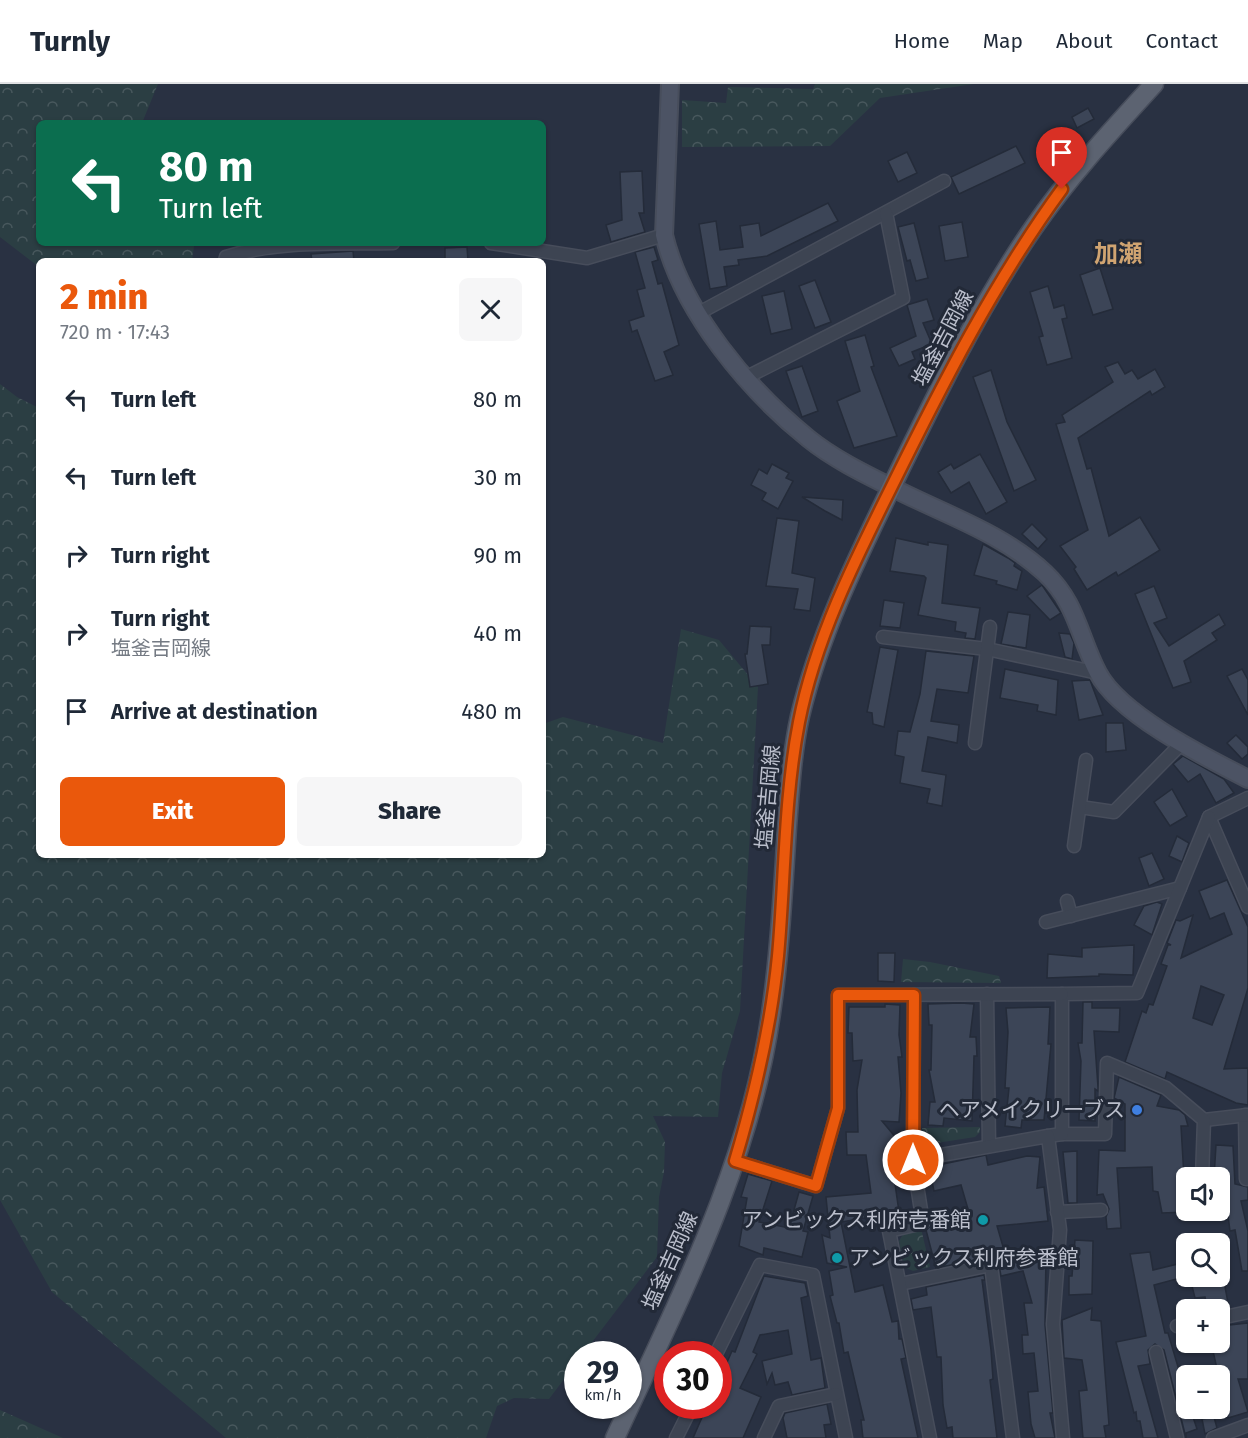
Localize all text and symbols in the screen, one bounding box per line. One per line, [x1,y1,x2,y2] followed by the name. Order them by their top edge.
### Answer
[30,25,110,58] text: Turnly
[894,28,950,54] text: Home
[983,28,1023,54] text: Map
[1056,28,1113,54] text: About
[1146,28,1218,54] text: Contact
[1036,127,1087,189] pin
[1045,136,1078,169] icon: arrive
[159,142,253,192] text: 80 m
[60,144,138,222] icon: left
[159,193,262,225] text: Turn left
[1094,240,1142,268] district label: 加瀬
[60,275,148,319] text: 2 min
[459,278,522,341] button: close
[907,286,979,390] street label: 塩釜吉岡線
[60,320,170,344] text: 720 m · 17:43
[60,383,93,416] icon: left
[111,386,196,413] text: Turn left
[473,386,522,413] text: 80 m
[60,461,93,494] icon: left
[111,464,196,491] text: Turn left
[474,464,522,491] text: 30 m
[60,539,93,572] icon: right
[111,542,210,569] text: Turn right
[473,542,522,569] text: 90 m
[111,605,210,632] text: Turn right
[60,617,93,650] icon: right
[473,620,522,647] text: 40 m
[111,636,211,660] text: 塩釜吉岡線
[60,695,93,728] icon: arrive
[111,698,318,725] text: Arrive at destination
[461,698,522,725] text: 480 m
[750,744,786,850] street label: 塩釜吉岡線
[60,777,285,846] button: Exit
[297,777,522,846] button: Share
[939,1097,1125,1123] place label: ヘアメイクリーブス
[1130,1103,1144,1117] marker: ヘアメイクリーブス
[881,1128,945,1192] position arrow
[1176,1167,1230,1419] map controls
[1176,1167,1230,1221] button: sound
[741,1207,971,1233] place label: アンビックス利府壱番館
[637,1208,703,1314] street label: 塩釜吉岡線
[976,1213,990,1227] marker: アンビックス利府壱番館
[1176,1233,1230,1287] button: search
[849,1245,1079,1271] place label: アンビックス利府参番館
[830,1251,844,1265] marker: アンビックス利府参番館
[1176,1299,1230,1353] button: +
[654,1341,732,1419] speed limit sign: 30
[587,1355,619,1391] text: 29
[1176,1365,1230,1419] button: −
[584,1386,622,1404] text: km/h

